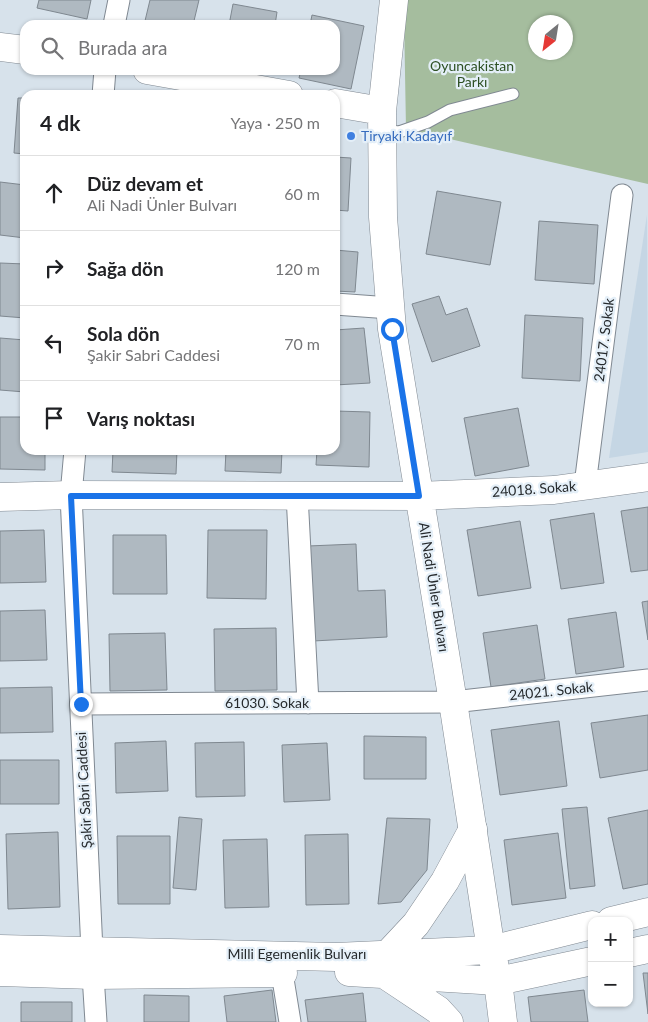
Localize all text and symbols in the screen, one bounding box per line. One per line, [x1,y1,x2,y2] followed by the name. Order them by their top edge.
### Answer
[528,15,573,60] north arrow
[20,20,340,75] search box
[38,34,66,62] icon: search
[78,36,167,59] text: Burada ara
[430,57,514,90] park label: Oyuncakistan Parkı
[40,110,80,135] text: 4 dk
[231,113,320,132] text: Yaya · 250 m
[361,127,452,144] place label: Tiryaki Kadayıf
[345,130,357,142] marker: Tiryaki Kadayıf
[87,172,203,195] text: Düz devam et
[40,179,68,207] icon: ahead
[284,184,320,203] text: 60 m
[87,195,237,214] text: Ali Nadi Ünler Bulvarı
[40,254,68,282] icon: right
[87,257,164,280] text: Sağa dön
[275,259,320,278] text: 120 m
[590,296,617,383] street label: 24017. Sokak
[381,318,404,341] route start
[87,322,160,345] text: Sola dön
[40,329,68,357] icon: left
[284,334,320,353] text: 70 m
[87,345,220,364] text: Şakir Sabri Caddesi
[40,404,68,432] icon: arrive
[87,407,195,430] text: Varış noktası
[491,477,577,500] street label: 24018. Sokak
[416,521,453,653] street label: Ali Nadi Ünler Bulvarı
[508,678,595,703] street label: 24021. Sokak
[70,693,93,716] route end
[225,694,310,711] street label: 61030. Sokak
[72,731,95,849] street label: Şakir Sabri Caddesi
[588,917,633,1007] map controls
[588,917,633,962] button: +
[228,945,366,962] street label: Milli Egemenlik Bulvarı
[588,962,633,1007] button: −

